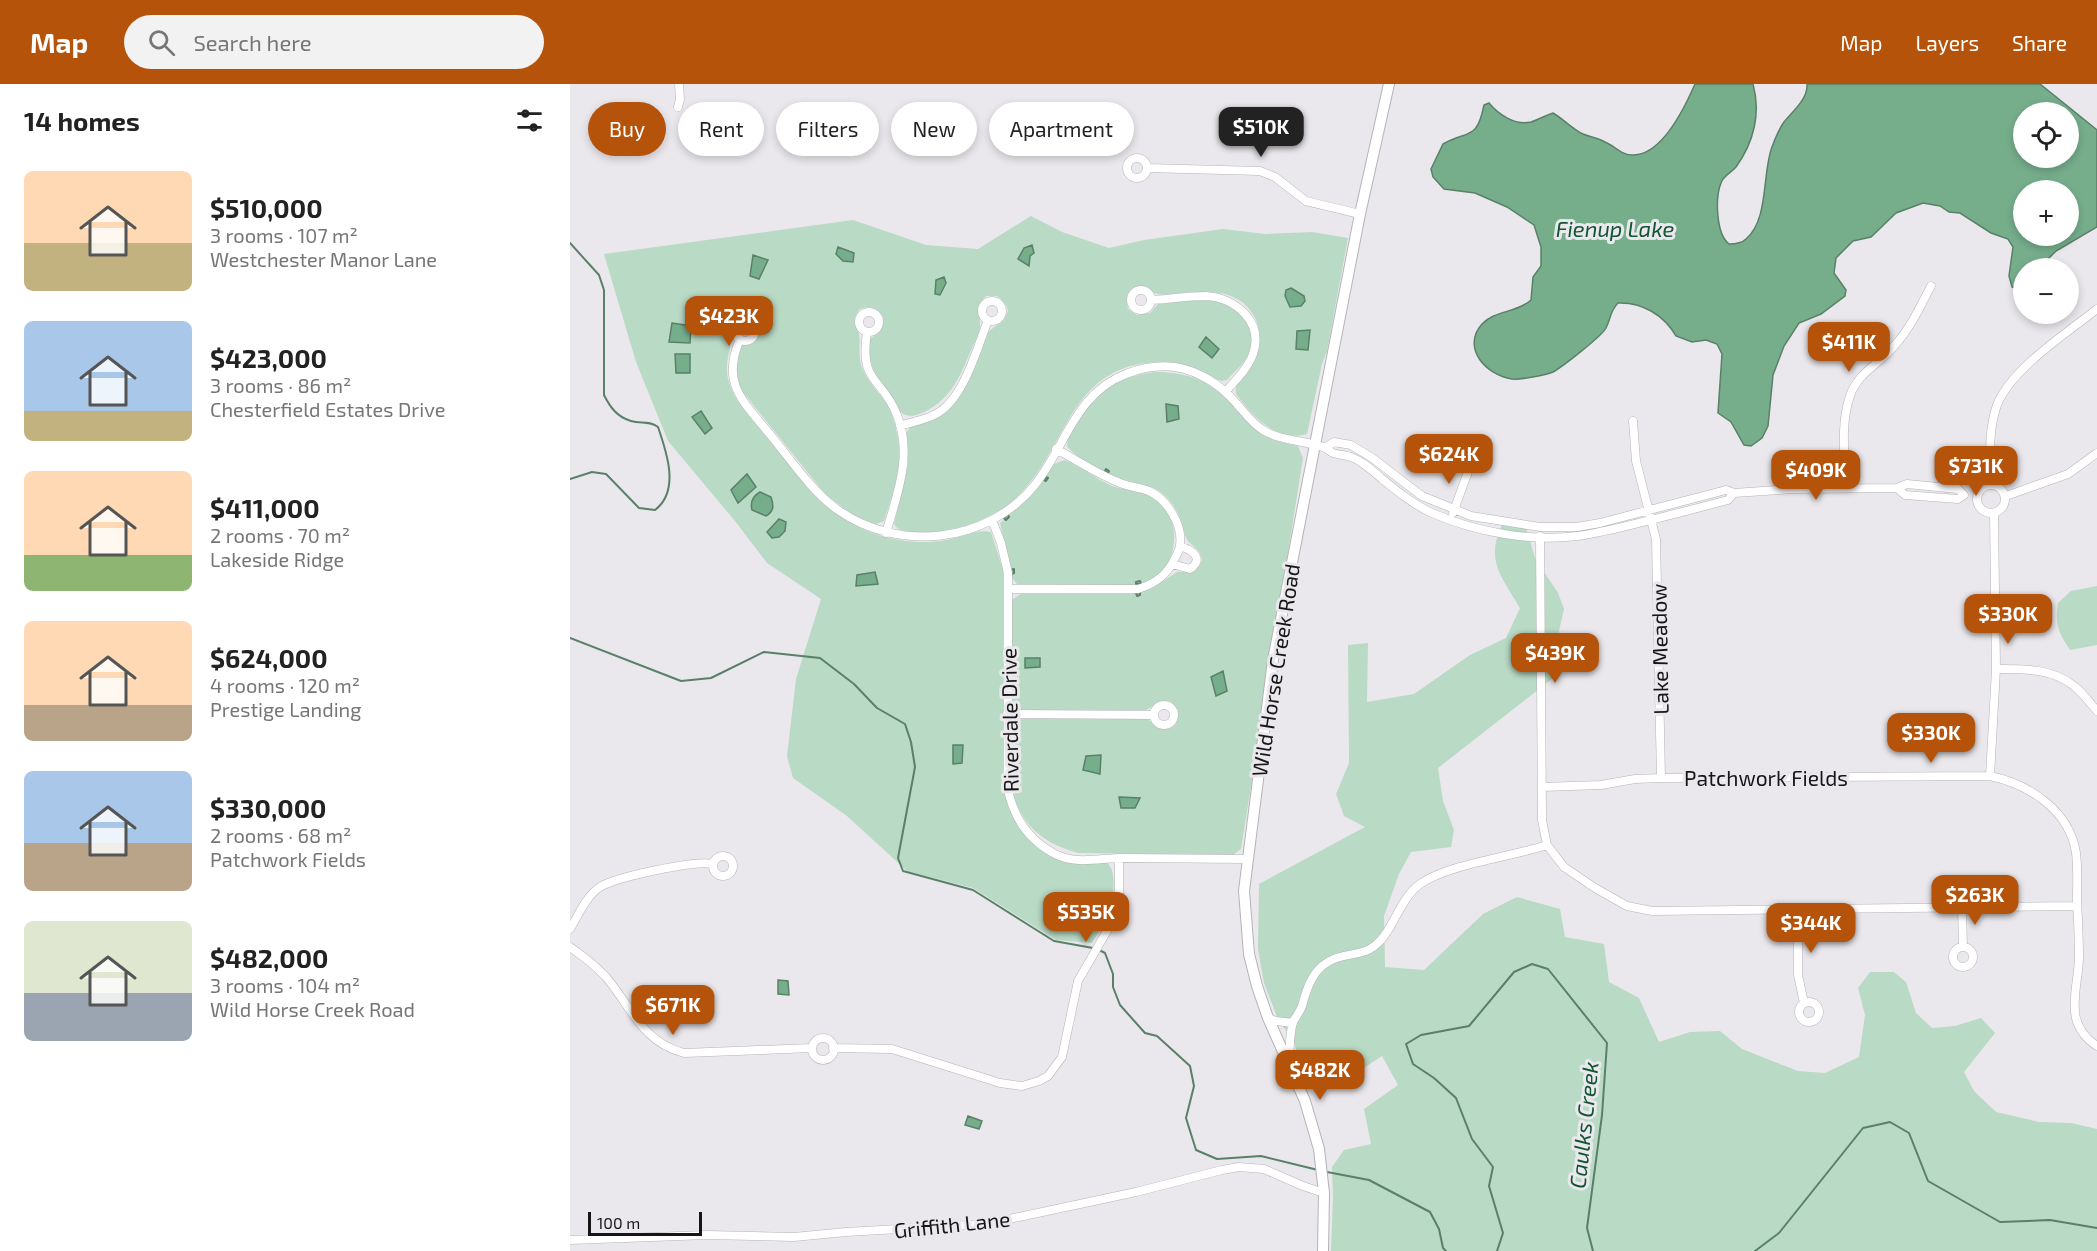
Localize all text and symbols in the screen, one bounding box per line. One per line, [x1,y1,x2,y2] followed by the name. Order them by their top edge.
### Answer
[124,15,544,69] search box
[30,25,88,59] text: Map
[145,26,178,59] icon: search
[193,29,312,55] text: Search here
[1840,30,1882,55] text: Map
[1915,30,1979,55] text: Layers
[2012,30,2067,55] text: Share
[588,102,666,156] chip: Buy
[678,102,764,156] chip: Rent
[776,102,879,156] chip: Filters
[891,102,977,156] chip: New
[989,102,1134,156] chip: Apartment
[2013,102,2079,324] map controls
[2013,102,2079,168] button: locate
[513,104,546,137] icon: filters
[24,105,140,136] text: 14 homes
[1219,107,1303,158] pin: $510K
[1233,114,1289,138] text: $510K
[2013,180,2079,246] button: +
[210,192,323,223] text: $510,000
[72,195,144,267] icon: home
[1556,215,1675,241] water label: Fienup Lake
[210,223,358,247] text: 3 rooms · 107 m²
[210,247,437,271] text: Westchester Manor Lane
[2013,258,2079,324] button: −
[687,296,771,347] pin: $423K
[699,303,759,327] text: $423K
[1807,322,1891,373] pin: $411K
[1822,329,1876,353] text: $411K
[210,342,327,373] text: $423,000
[72,345,144,417] icon: home
[210,373,351,397] text: 3 rooms · 86 m²
[210,397,445,421] text: Chesterfield Estates Drive
[1407,434,1491,485] pin: $624K
[1419,441,1479,465] text: $624K
[1934,446,2018,497] pin: $731K
[1774,450,1858,501] pin: $409K
[1949,453,2003,477] text: $731K
[1785,457,1847,481] text: $409K
[210,492,320,523] text: $411,000
[72,495,144,567] icon: home
[210,523,350,547] text: 2 rooms · 70 m²
[210,547,344,571] text: Lakeside Ridge
[1246,562,1304,778] street label: Wild Horse Creek Road
[1645,583,1673,715] street label: Lake Meadow
[1966,594,2050,645] pin: $330K
[1978,601,2038,625] text: $330K
[1513,633,1597,684] pin: $439K
[1525,640,1585,664] text: $439K
[210,642,328,673] text: $624,000
[72,645,144,717] icon: home
[995,648,1023,792] street label: Riverdale Drive
[210,673,360,697] text: 4 rooms · 120 m²
[210,697,361,721] text: Prestige Landing
[1889,713,1973,764] pin: $330K
[1901,720,1961,744] text: $330K
[1684,765,1848,790] street label: Patchwork Fields
[210,792,326,823] text: $330,000
[72,795,144,867] icon: home
[210,823,351,847] text: 2 rooms · 68 m²
[210,847,366,871] text: Patchwork Fields
[1933,875,2017,926] pin: $263K
[1945,882,2005,906] text: $263K
[1044,892,1128,943] pin: $535K
[1057,899,1115,923] text: $535K
[1769,903,1853,954] pin: $344K
[1780,910,1842,934] text: $344K
[210,942,328,973] text: $482,000
[72,945,144,1017] icon: home
[210,973,360,997] text: 3 rooms · 104 m²
[631,985,715,1036] pin: $671K
[645,992,701,1016] text: $671K
[210,997,415,1021] text: Wild Horse Creek Road
[1278,1050,1362,1101] pin: $482K
[1289,1057,1351,1081] text: $482K
[1563,1060,1603,1190] water label: Caulks Creek
[893,1205,1011,1243] street label: Griffith Lane
[588,1209,702,1236] scale bar
[597,1213,640,1232] text: 100 m

